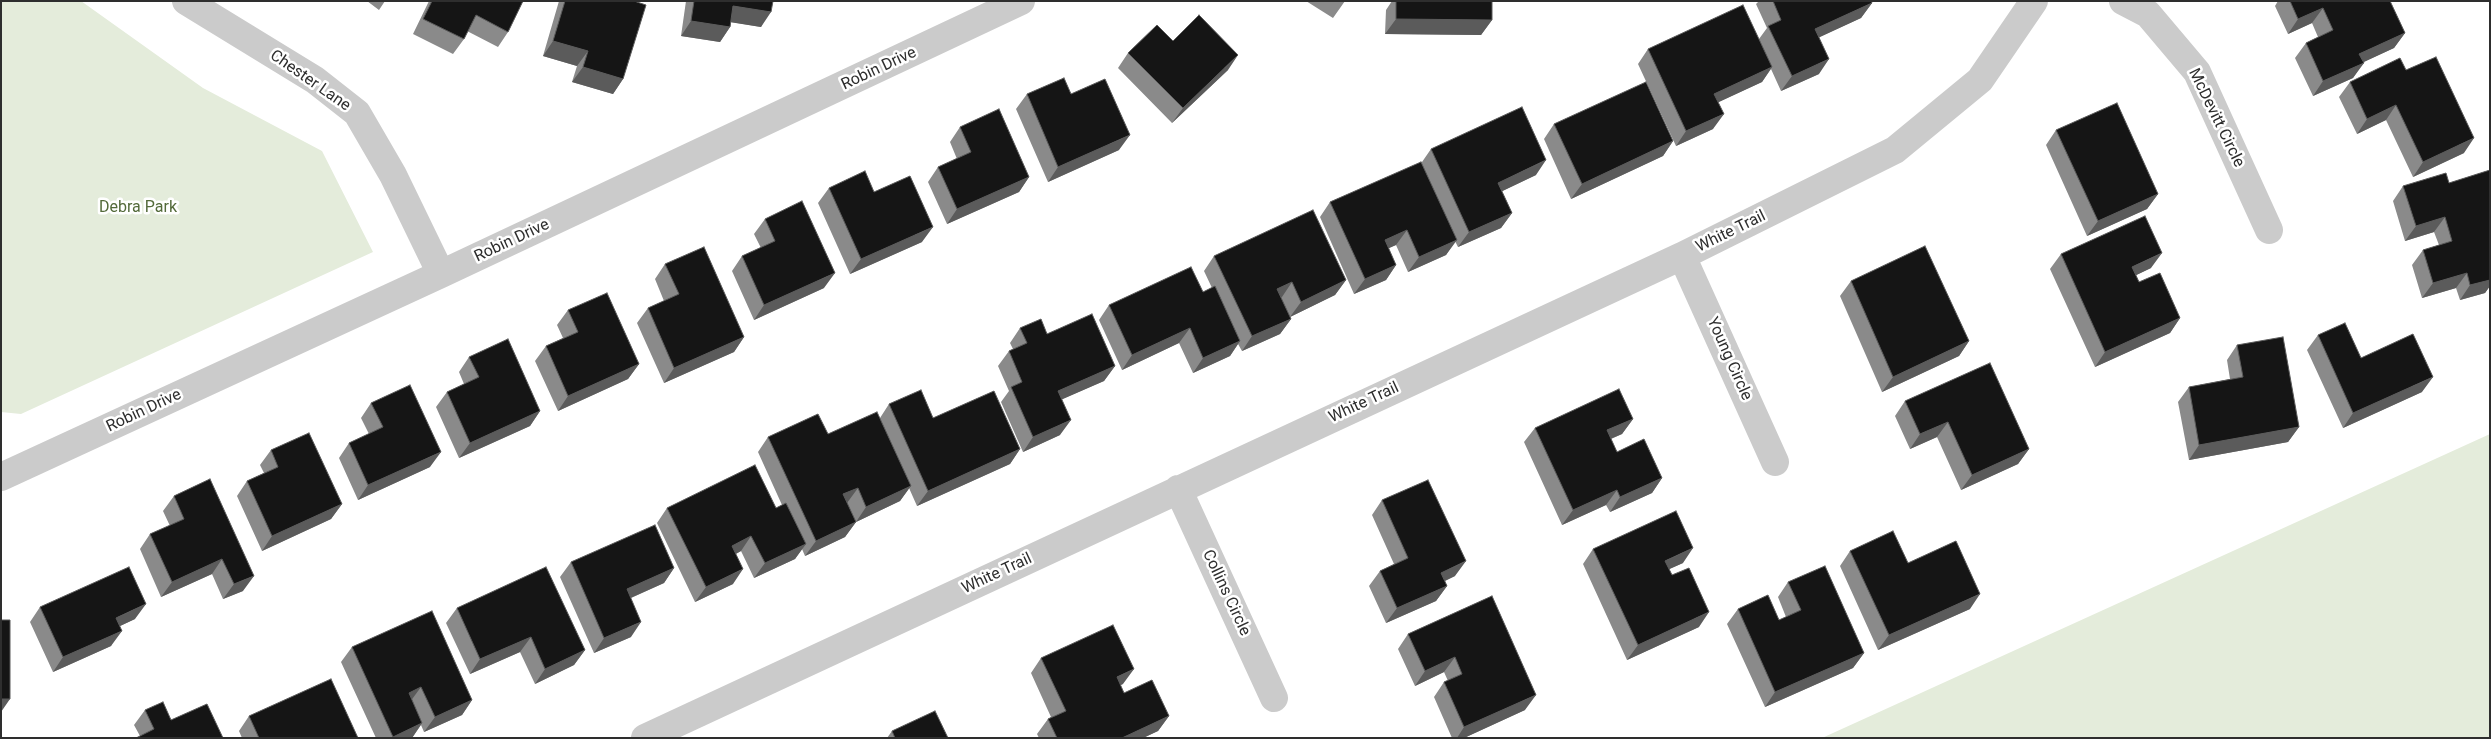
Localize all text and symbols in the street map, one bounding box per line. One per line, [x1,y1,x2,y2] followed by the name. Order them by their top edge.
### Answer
[838,43,920,95] street label: Robin Drive
[266,46,354,116] street label: Chester Lane
[2184,65,2248,171] street label: McDevitt Circle
[99,198,177,218] park label: Debra Park
[1693,207,1769,257] street label: White Trail
[471,215,553,267] street label: Robin Drive
[1702,314,1756,404] street label: Young Circle
[1326,378,1402,428] street label: White Trail
[103,385,185,437] street label: Robin Drive
[1198,547,1254,639] street label: Collins Circle
[959,549,1035,599] street label: White Trail

